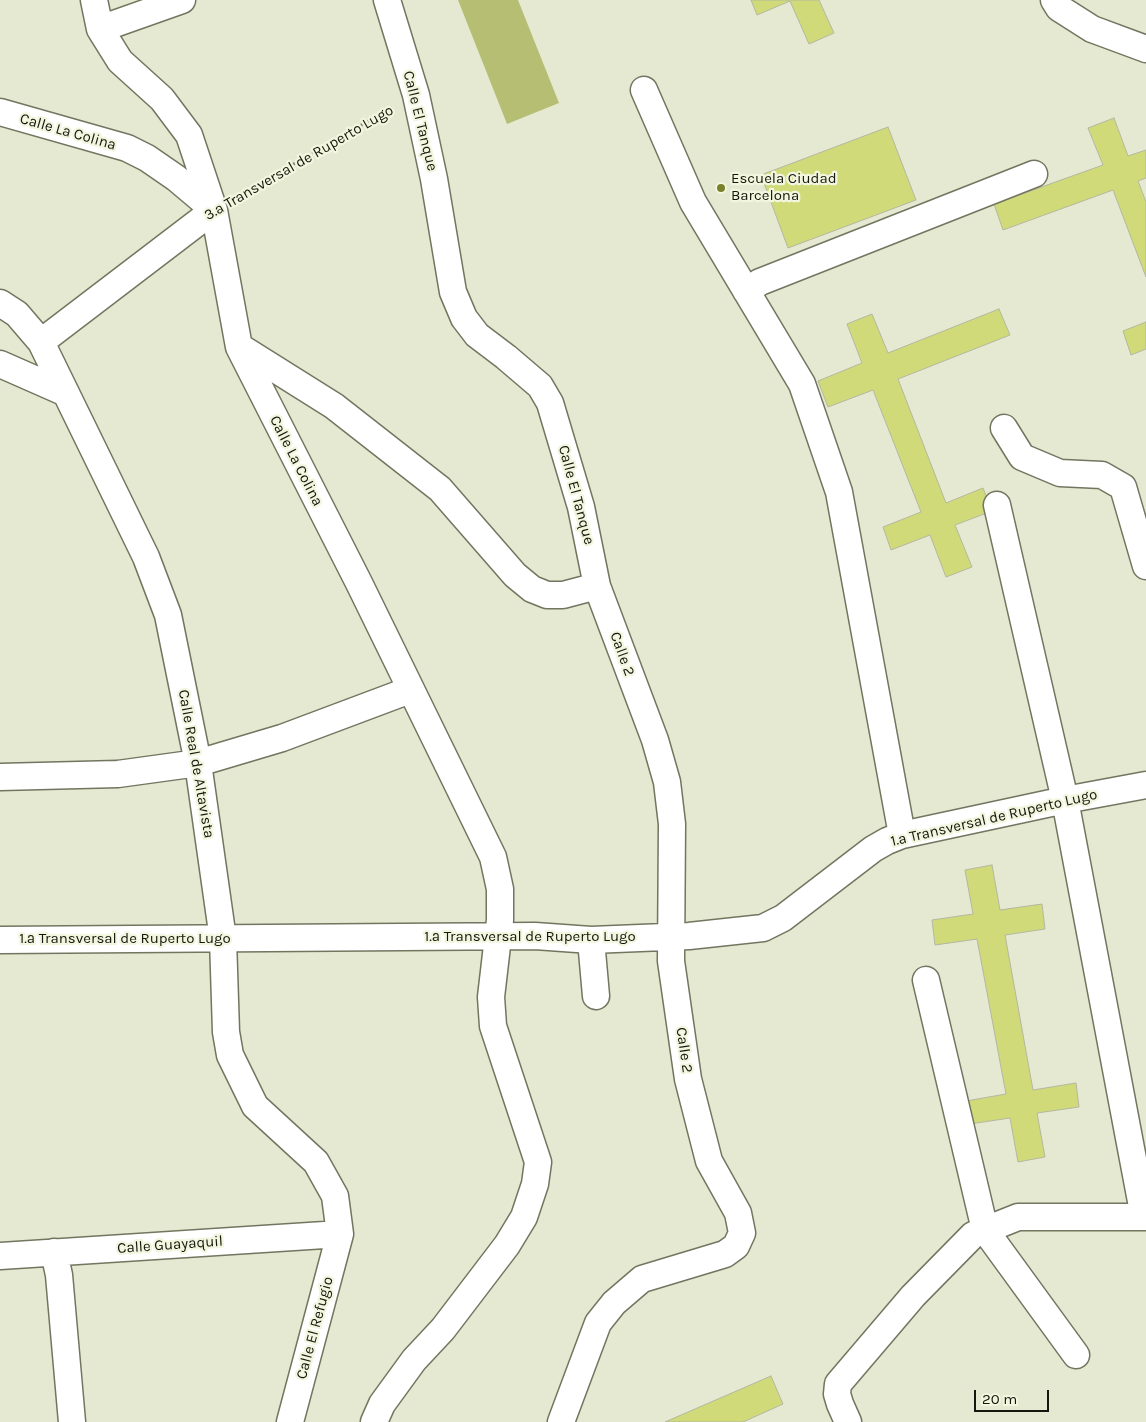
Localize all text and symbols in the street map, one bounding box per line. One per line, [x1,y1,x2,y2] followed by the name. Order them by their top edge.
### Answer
[399,69,441,173] street label: Calle El Tanque
[201,101,397,225] street label: 3.ª Transversal de Ruperto Lugo
[18,110,118,154] street label: Calle La Colina
[731,170,837,205] place label: Escuela Ciudad Barcelona
[715,182,727,194] marker: Escuela Ciudad Barcelona
[265,413,327,509] street label: Calle La Colina
[554,443,598,547] street label: Calle El Tanque
[606,629,638,679] street label: Calle 2
[174,688,218,840] street label: Calle Real de Altavista
[889,785,1099,851] street label: 1.ª Transversal de Ruperto Lugo
[424,928,636,946] street label: 1.ª Transversal de Ruperto Lugo
[19,930,231,948] street label: 1.ª Transversal de Ruperto Lugo
[672,1026,696,1074] street label: Calle 2
[117,1232,223,1258] street label: Calle Guayaquil
[293,1275,337,1381] street label: Calle El Refugio
[976,1380,1051,1412] scale bar
[982,1390,1017,1408] text: 20 m

